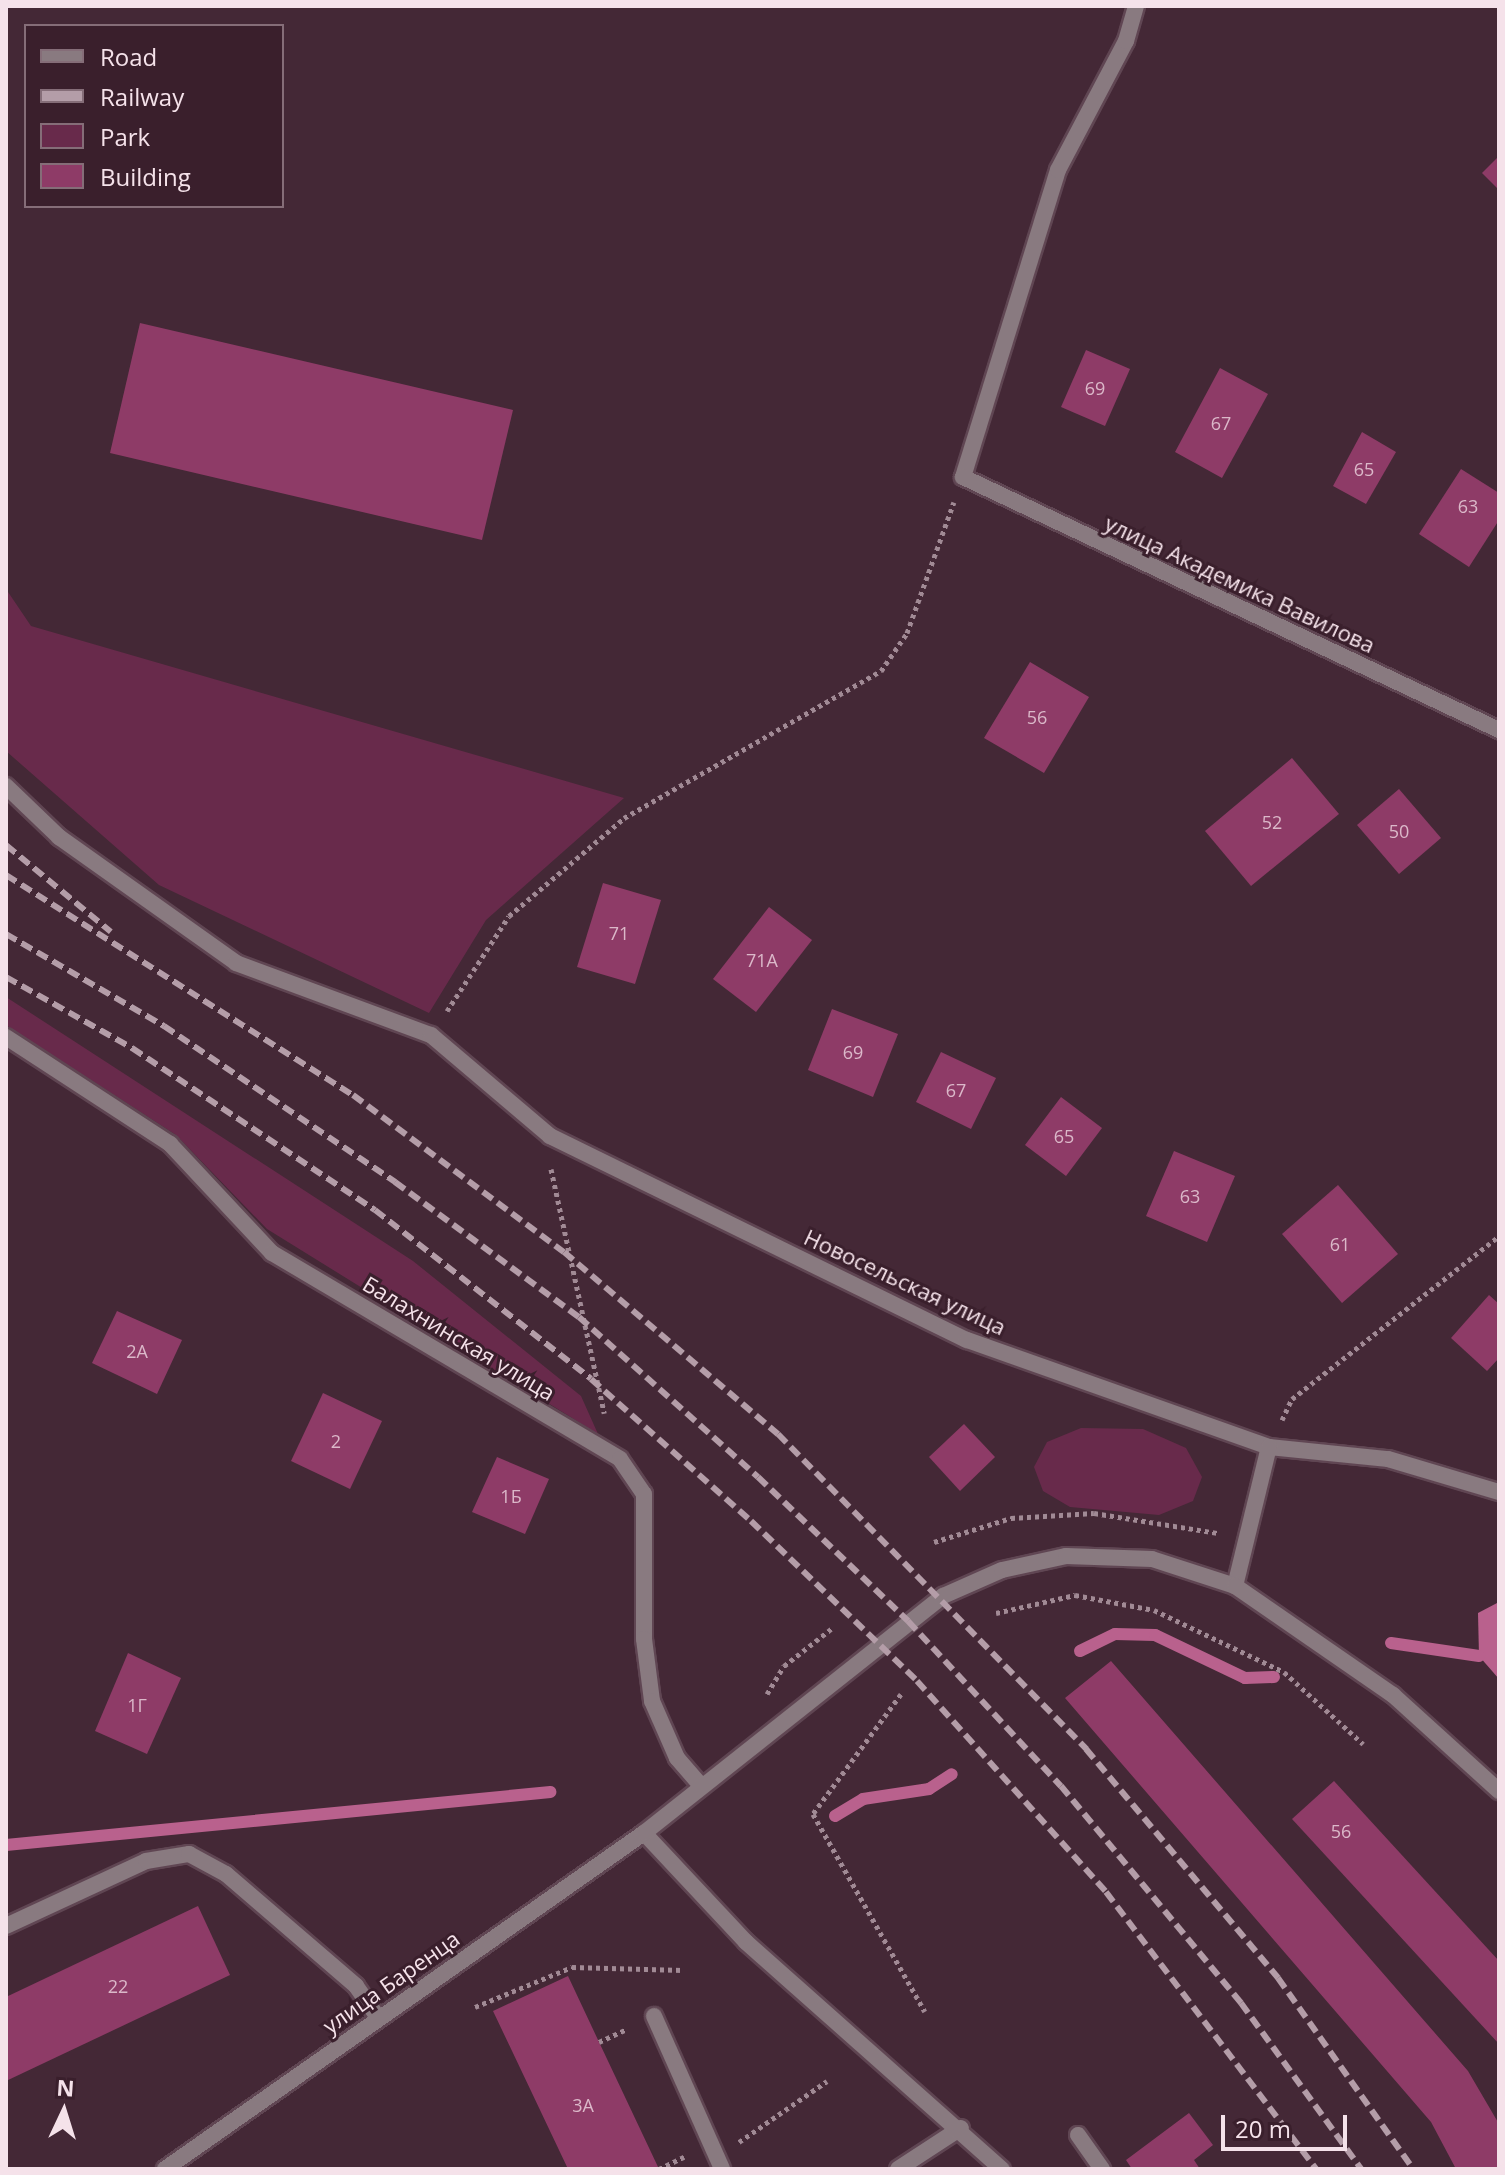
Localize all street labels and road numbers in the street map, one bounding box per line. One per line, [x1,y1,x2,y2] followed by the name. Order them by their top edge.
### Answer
[1101,510,1379,658] street label: улица Академика Вавилова
[800,1224,1010,1340] street label: Новосельская улица
[358,1270,560,1406] street label: Балахнинская улица
[318,1925,464,2039] street label: улица Баренца

